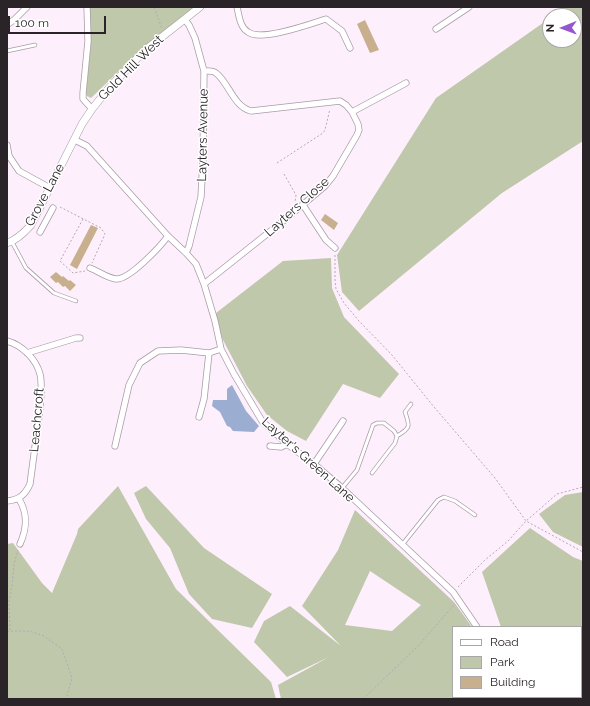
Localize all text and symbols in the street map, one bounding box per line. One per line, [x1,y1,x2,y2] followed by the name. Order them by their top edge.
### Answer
[10,8,108,34] scale bar
[542,8,582,48] north arrow
[15,16,49,30] text: 100 m
[544,24,557,33] text: N
[95,32,167,104] street label: Gold Hill West
[194,88,212,182] street label: Layters Avenue
[22,161,68,229] street label: Grove Lane
[261,174,333,240] street label: Layters Close
[26,387,48,453] street label: Leachcroft
[258,414,358,506] street label: Layter's Green Lane
[452,626,582,698] legend
[490,635,519,649] text: Road
[490,655,515,669] text: Park
[490,675,536,689] text: Building

